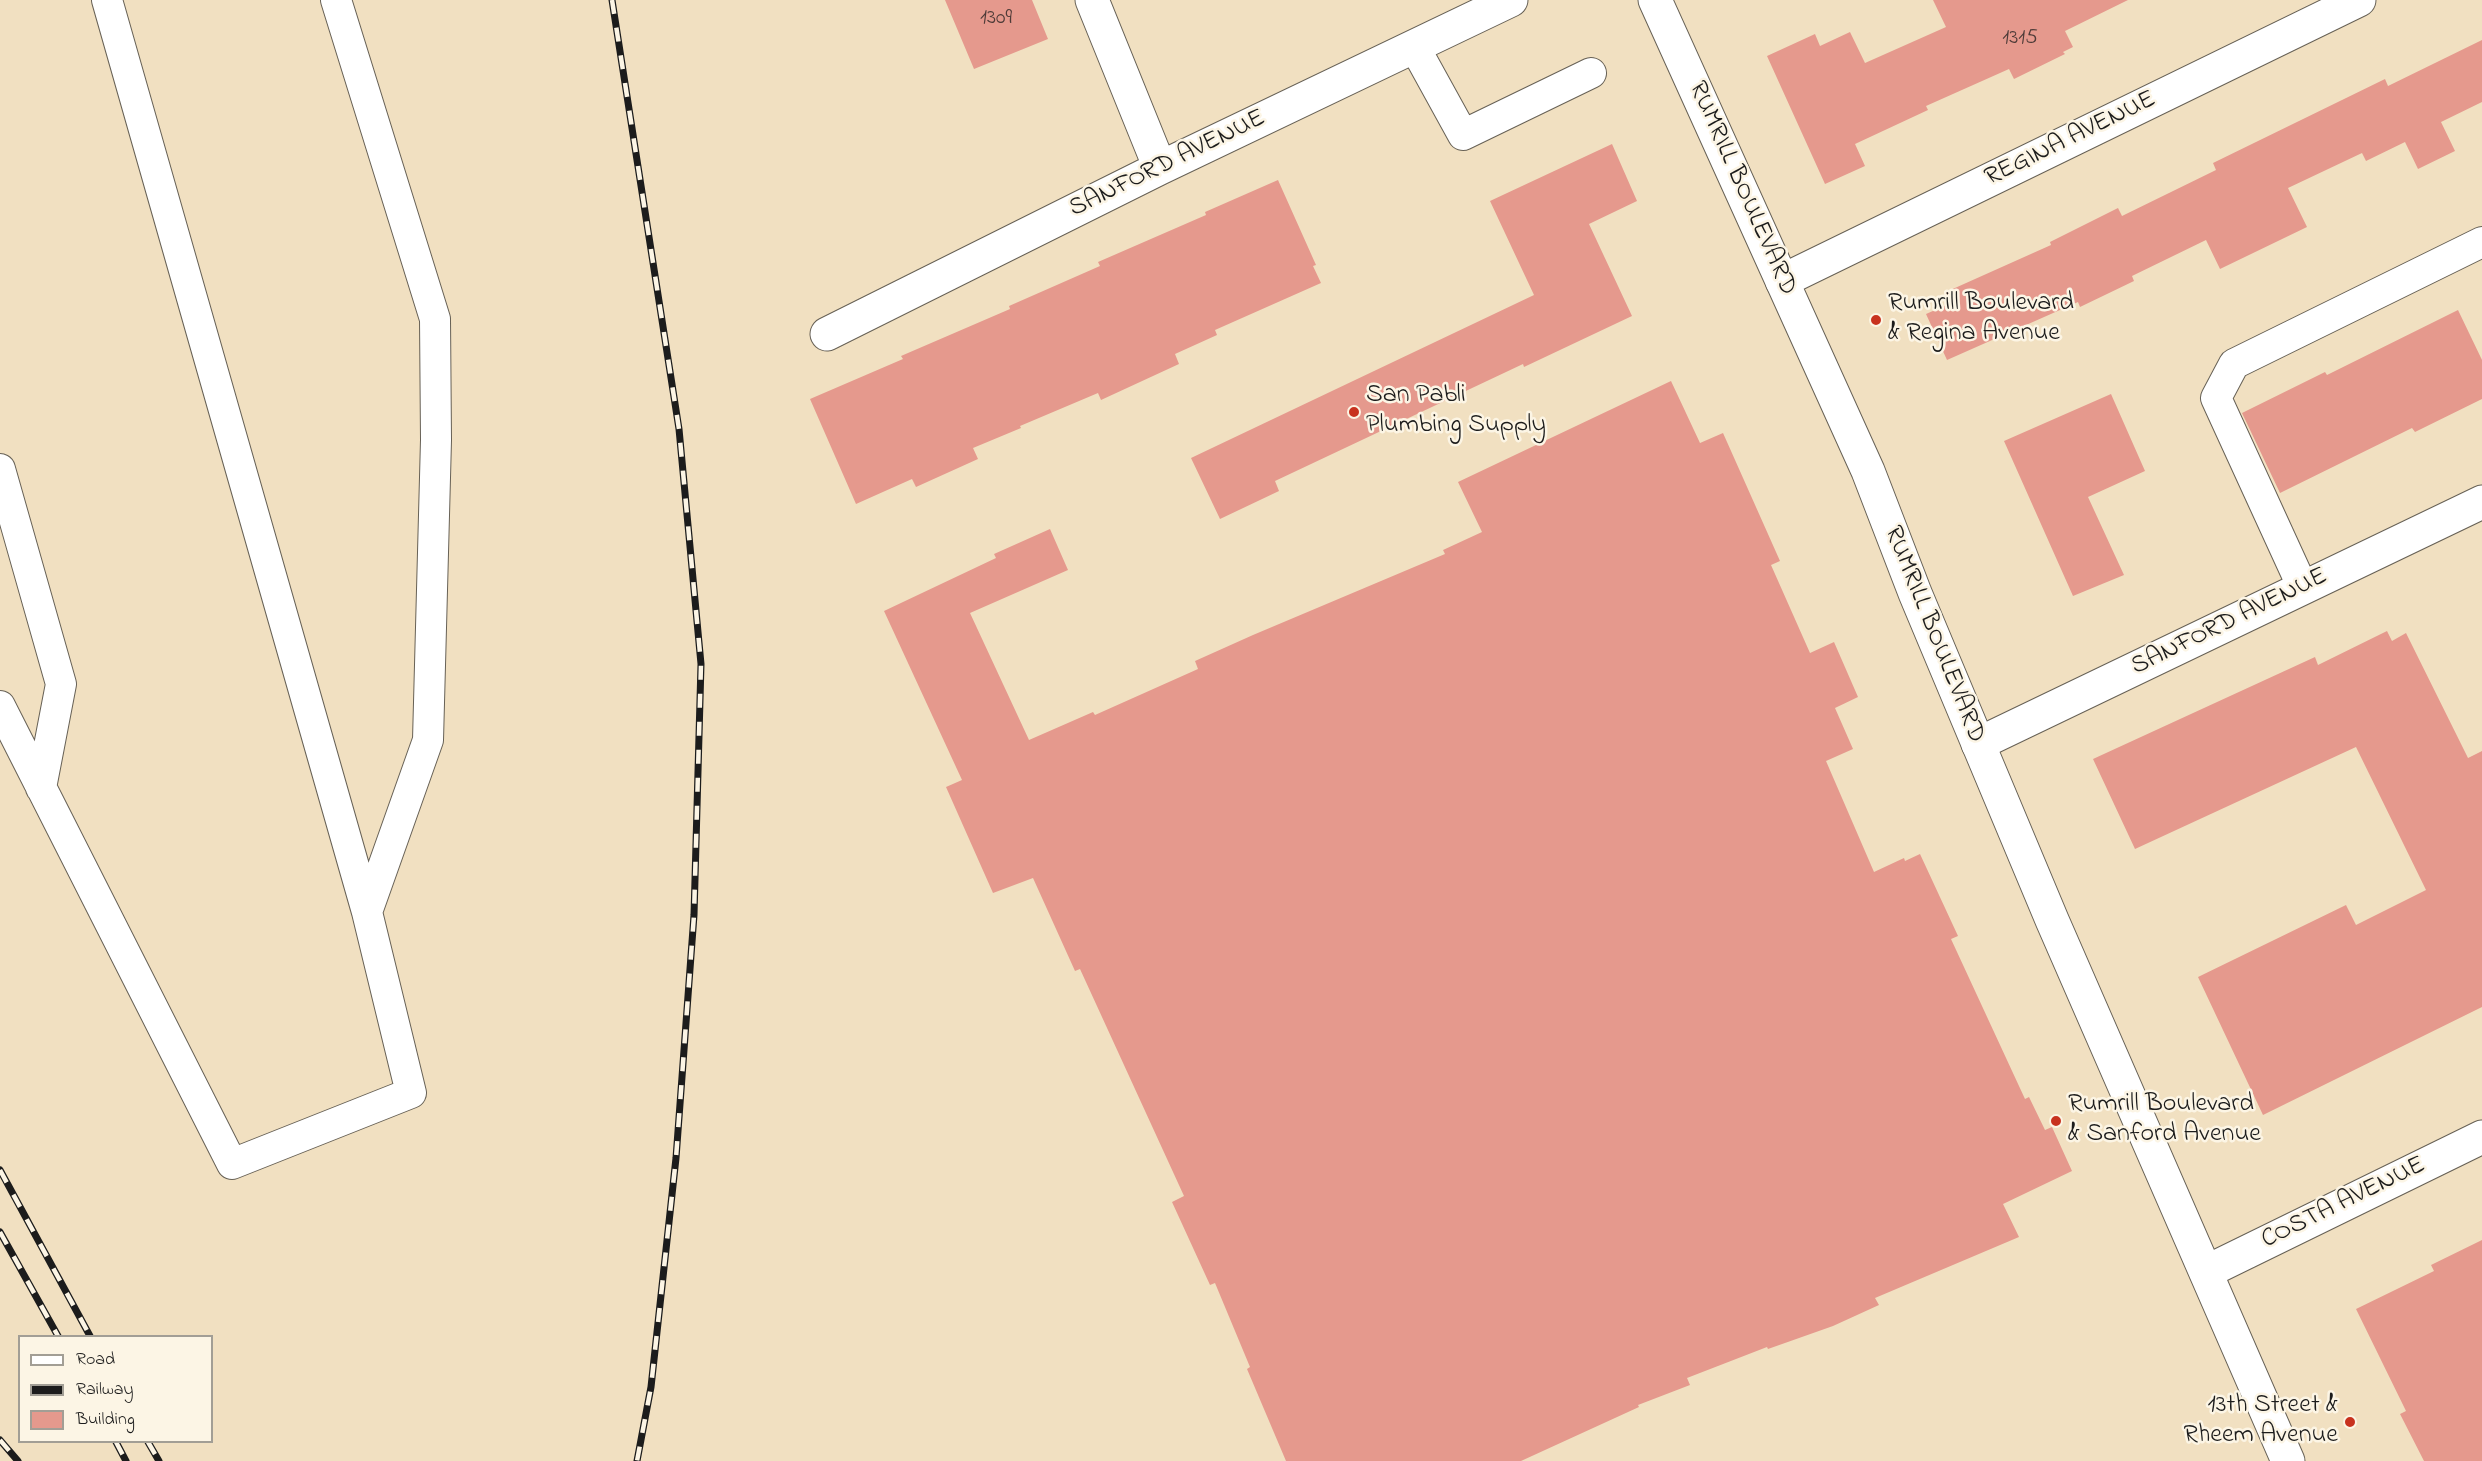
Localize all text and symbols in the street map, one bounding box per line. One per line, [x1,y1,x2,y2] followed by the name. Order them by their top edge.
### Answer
[980,6,1012,32] house number: 1309
[2002,26,2038,52] house number: 1315
[1680,77,1802,301] street label: RUMRILL BOULEVARD
[1980,85,2162,195] street label: REGINA AVENUE
[1065,104,1271,226] street label: SANFORD AVENUE
[1888,289,2074,350] place label: Rumrill Boulevard & Regina Avenue
[1869,313,1883,327] marker: Rumrill Boulevard & Regina Avenue
[1366,381,1546,442] place label: San Pabli Plumbing Supply
[1347,405,1361,419] marker: San Pabli Plumbing Supply
[1875,522,1991,748] street label: RUMRILL BOULEVARD
[2127,562,2333,684] street label: SANFORD AVENUE
[2068,1090,2261,1152] place label: Rumrill Boulevard & Sanford Avenue
[2049,1114,2063,1128] marker: Rumrill Boulevard & Sanford Avenue
[2257,1151,2431,1257] street label: COSTA AVENUE
[18,1335,213,1443] legend
[76,1347,115,1373] text: Road
[76,1377,133,1403] text: Railway
[2184,1391,2338,1452] place label: 13th Street & Rheem Avenue
[76,1407,135,1433] text: Building
[2343,1415,2357,1429] marker: 13th Street & Rheem Avenue

